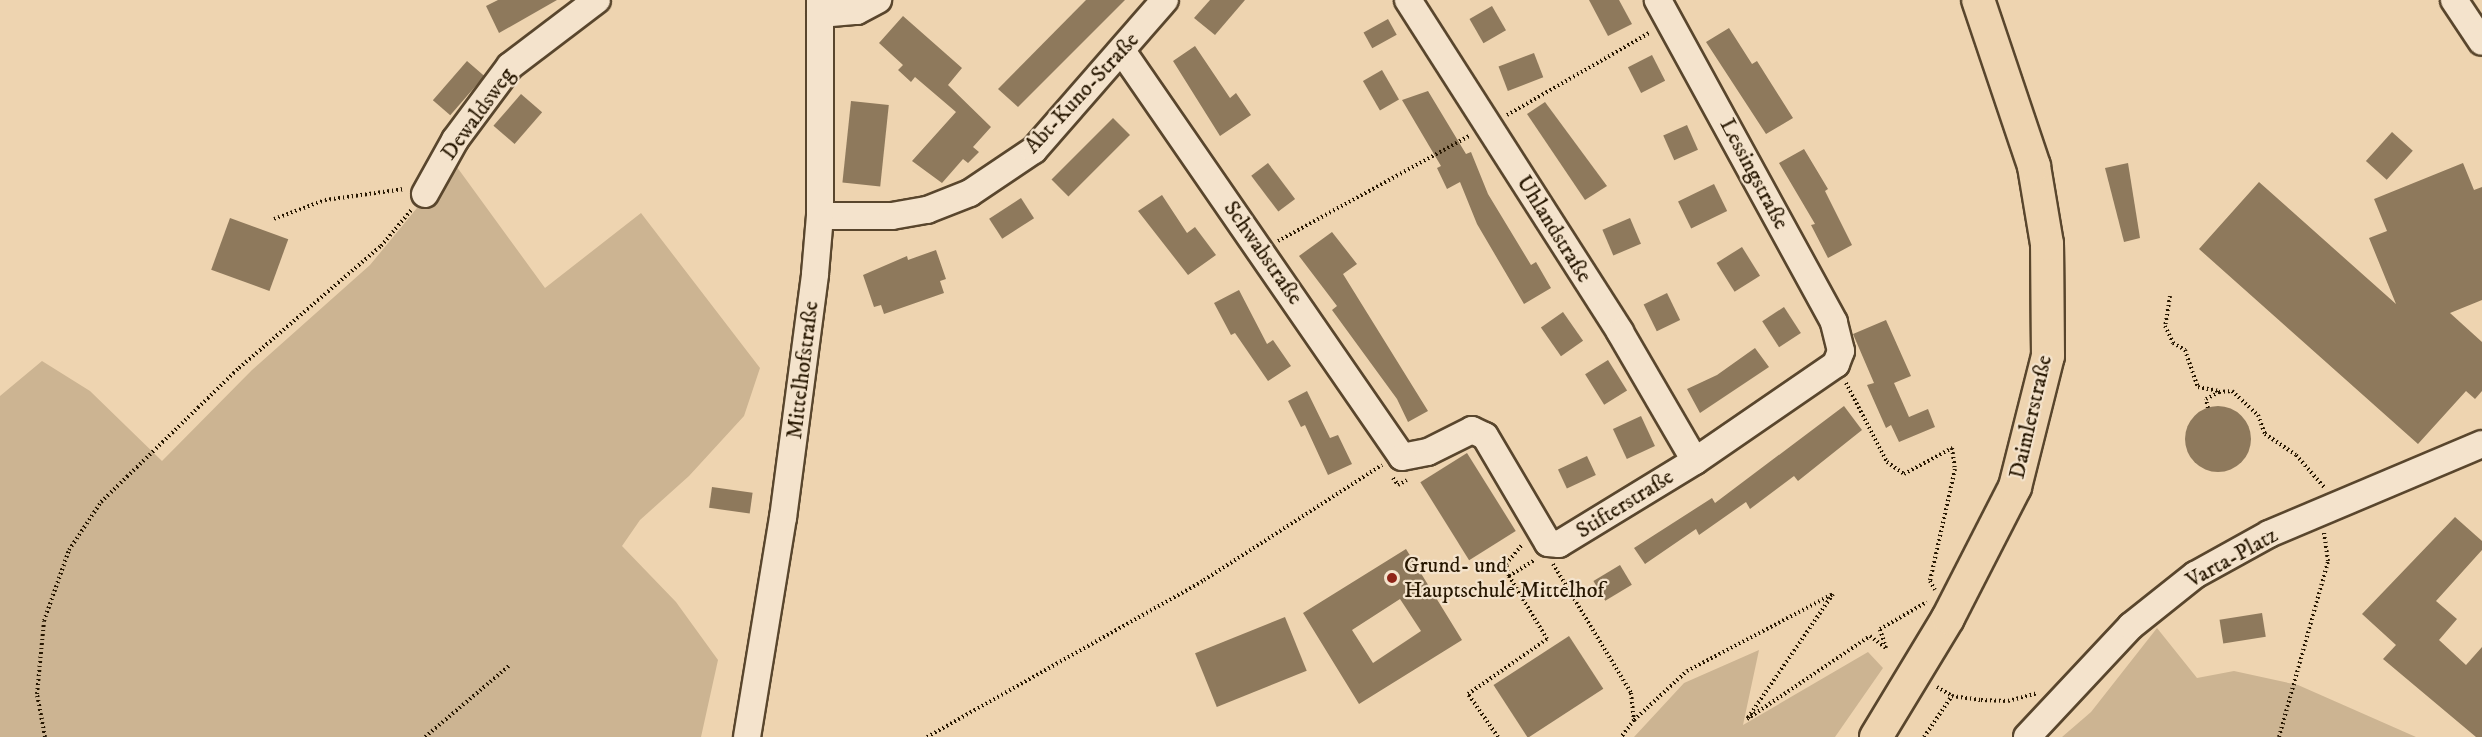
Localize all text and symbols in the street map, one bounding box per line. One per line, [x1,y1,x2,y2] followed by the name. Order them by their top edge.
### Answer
[1019,27,1145,159] street label: Abt-Kuno-Straße
[436,63,520,165] street label: Dewaldsweg
[1714,114,1794,234] street label: Lessingstraße
[1511,171,1597,287] street label: Uhlandstraße
[1218,196,1308,310] street label: Schwabstraße
[781,299,825,441] street label: Mittelhofstraße
[2004,353,2058,481] street label: Daimlerstraße
[1571,464,1679,544] street label: Stifterstraße
[2182,522,2282,594] street label: Varta-Platz
[1404,552,1604,604] place label: Grund- und Hauptschule Mittelhof
[1385,571,1399,585] marker: Grund- und Hauptschule Mittelhof

